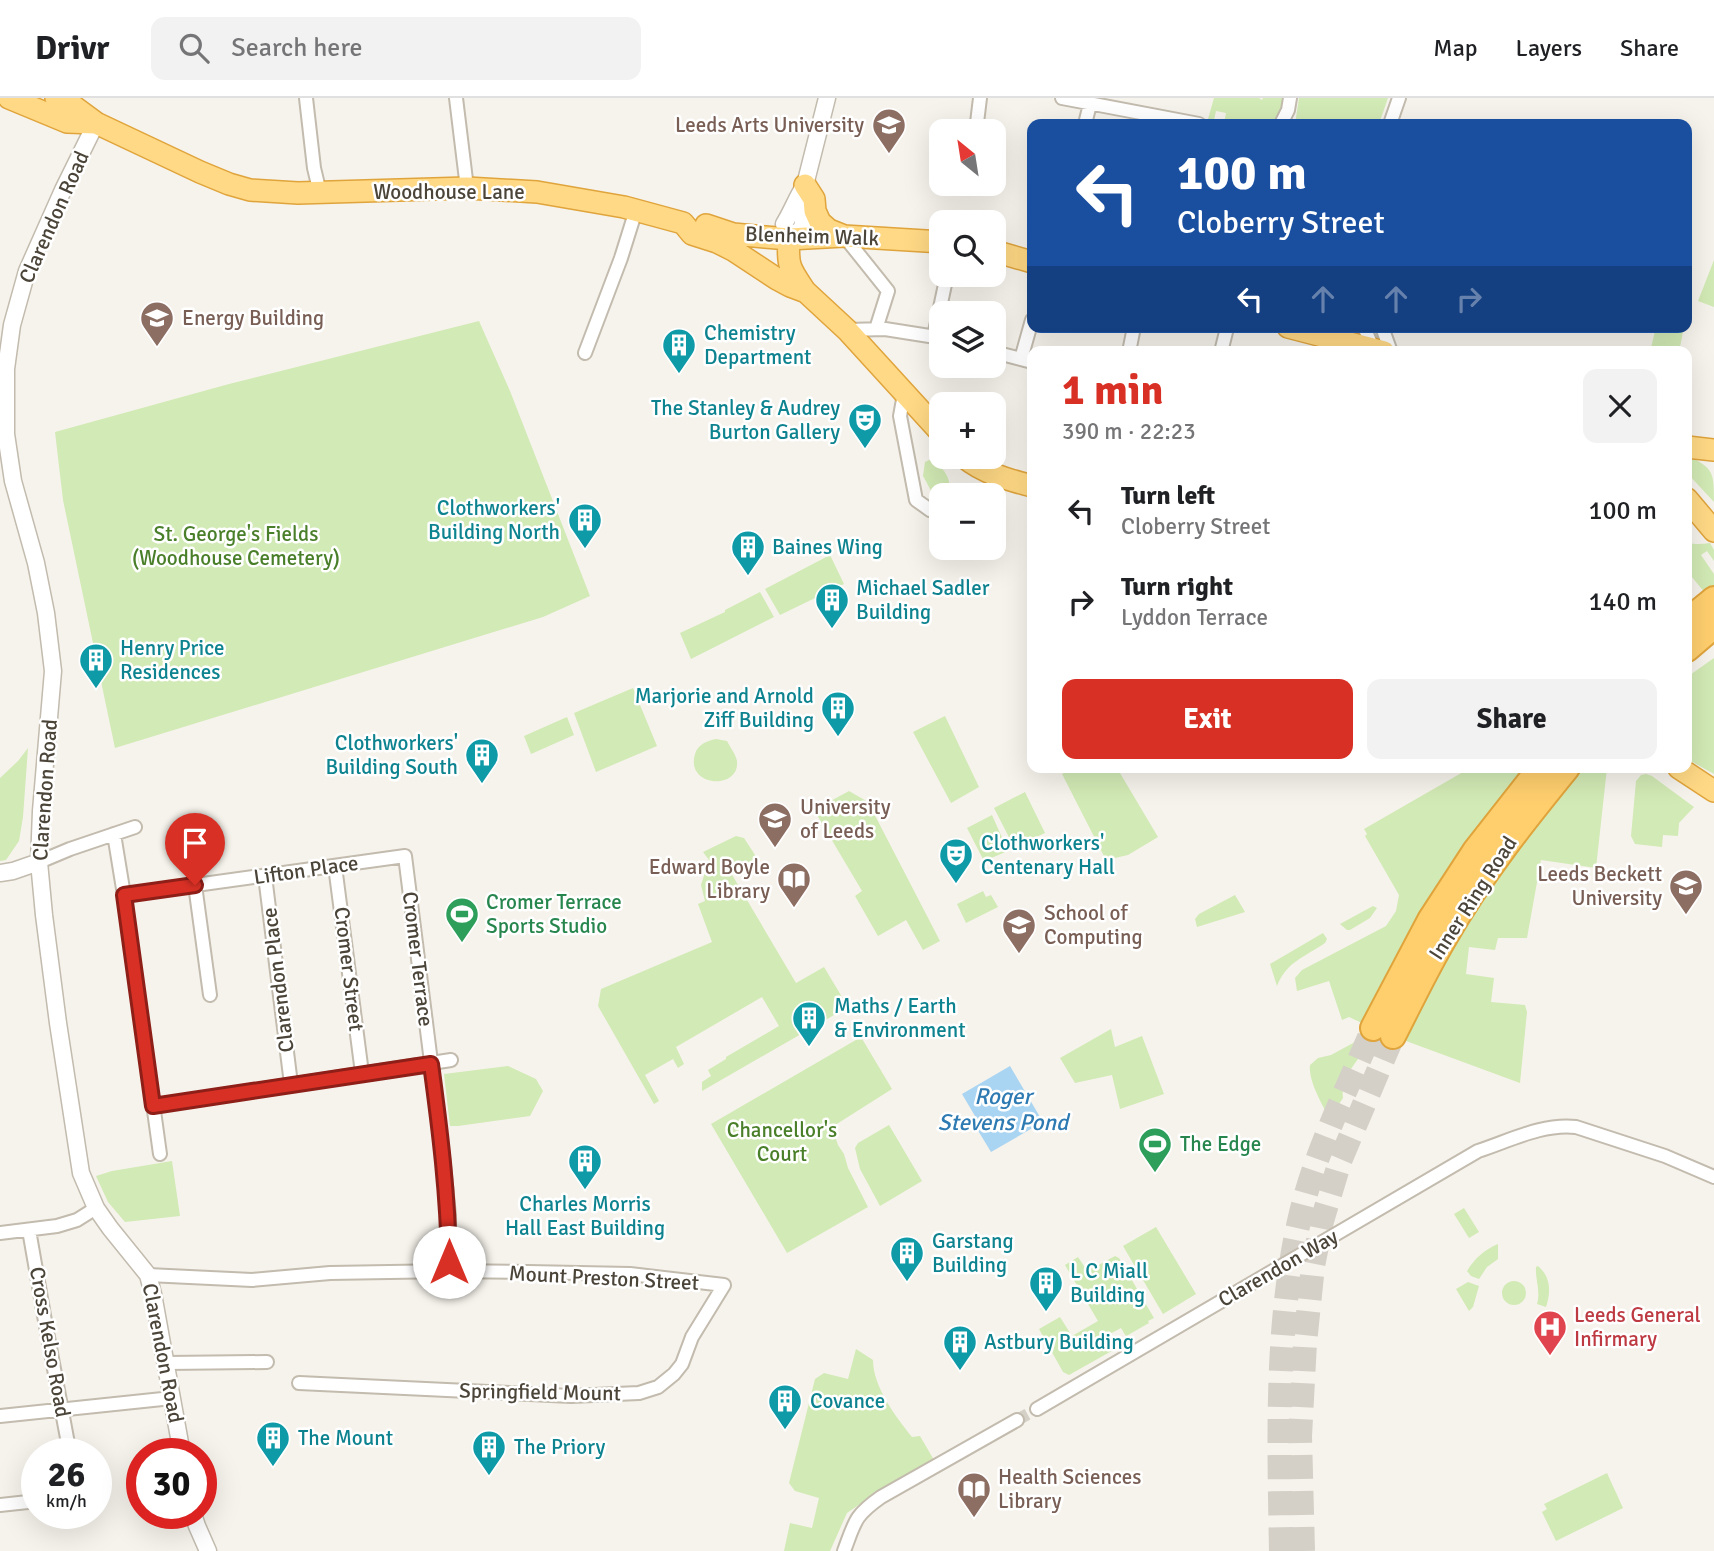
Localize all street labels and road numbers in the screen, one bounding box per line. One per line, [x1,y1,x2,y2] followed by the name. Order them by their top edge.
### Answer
[13,147,95,287] street label: Clarendon Road
[373,179,525,205] street label: Woodhouse Lane
[745,221,880,251] street label: Blenheim Walk
[27,718,63,862] street label: Clarendon Road
[1423,831,1523,965] street label: Inner Ring Road
[252,850,360,890] street label: Lifton Place
[397,890,439,1028] street label: Cromer Terrace
[328,905,370,1033] street label: Cromer Street
[256,906,300,1054] street label: Clarendon Place
[1213,1223,1343,1313] street label: Clarendon Way
[508,1260,700,1296] street label: Mount Preston Street
[24,1265,76,1419] street label: Cross Kelso Road
[137,1281,189,1425] street label: Clarendon Road
[459,1378,621,1406] street label: Springfield Mount

